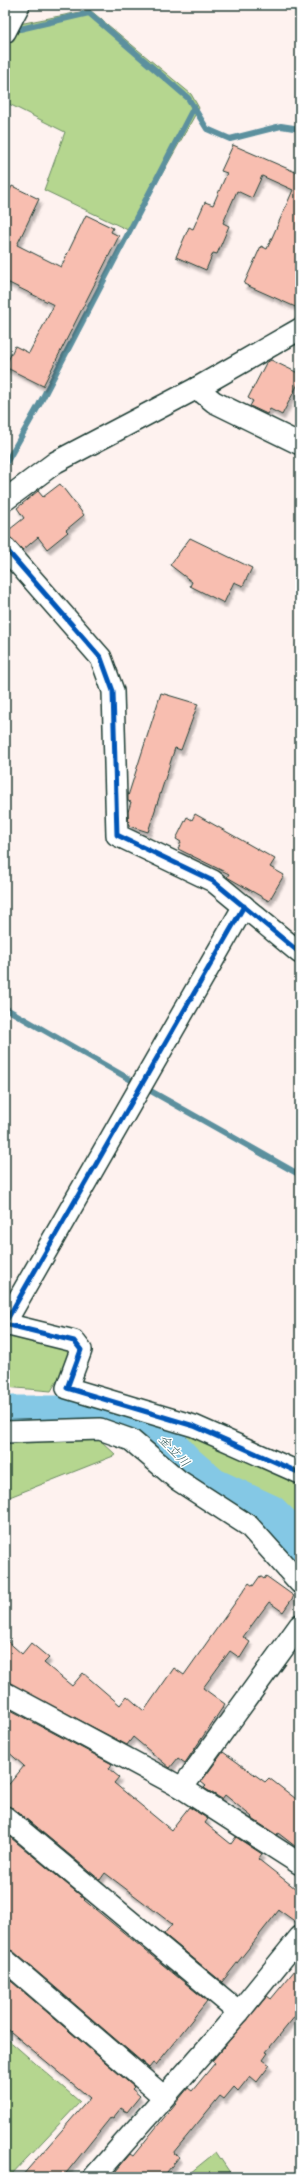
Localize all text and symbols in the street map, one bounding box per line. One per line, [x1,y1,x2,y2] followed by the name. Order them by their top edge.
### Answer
[155,1431,193,1471] water label: 金立川

